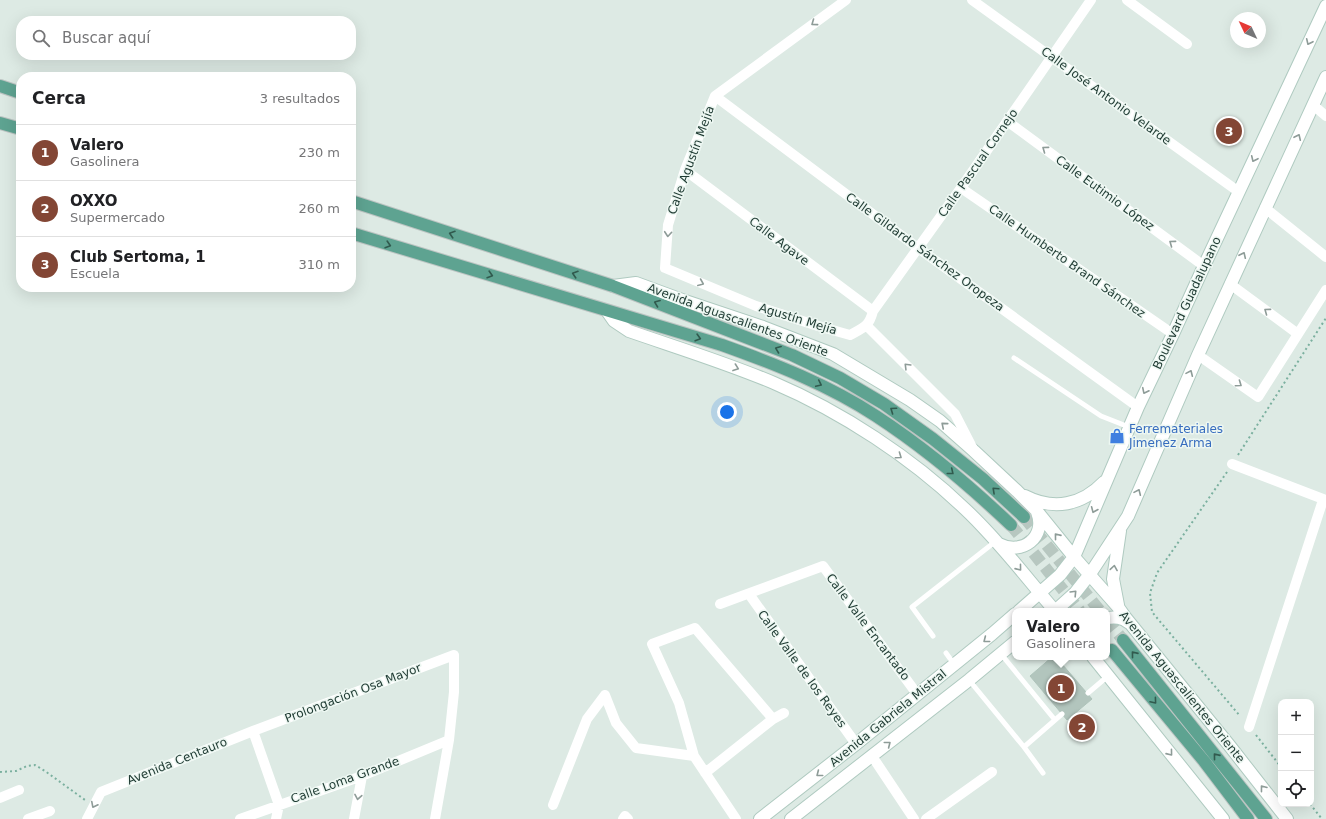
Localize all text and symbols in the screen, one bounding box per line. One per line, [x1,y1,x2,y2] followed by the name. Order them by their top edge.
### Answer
[1230,12,1266,48] north arrow
[16,16,356,60] search box
[812,18,819,25] one-way arrow
[30,27,52,49] icon: search
[62,29,150,47] text: Buscar aquí
[1306,37,1314,45] one-way arrow
[1038,44,1174,148] street label: Calle José Antonio Velarde
[32,88,86,108] text: Cerca
[260,91,340,106] text: 3 resultados
[665,104,717,216] street label: Calle Agustín Mejía
[935,106,1021,220] street label: Calle Pascual Cornejo
[1216,116,1242,146] pin: 3
[1293,133,1301,141] one-way arrow
[70,136,124,154] text: Valero
[40,145,50,160] text: 1
[298,145,340,160] text: 230 m
[1042,147,1049,154] one-way arrow
[1053,153,1157,233] street label: Calle Eutimio López
[70,154,140,169] text: Gasolinera
[1251,155,1259,163] one-way arrow
[843,190,1007,314] street label: Calle Gildardo Sánchez Oropeza
[70,192,118,210] text: OXXO
[40,201,50,216] text: 2
[298,201,340,216] text: 260 m
[986,201,1148,321] street label: Calle Humberto Brand Sánchez
[70,210,165,225] text: Supermercado
[746,214,812,268] street label: Calle Agave
[449,230,456,238] one-way arrow
[663,231,672,237] one-way arrow
[1150,235,1224,371] street label: Boulevard Guadalupano
[385,240,392,248] one-way arrow
[1170,240,1177,247] one-way arrow
[70,248,206,266] text: Club Sertoma, 1
[1238,251,1246,259] one-way arrow
[40,257,50,272] text: 3
[298,257,340,272] text: 310 m
[70,266,120,281] text: Escuela
[572,270,579,279] one-way arrow
[487,271,494,279] one-way arrow
[697,278,704,286] one-way arrow
[646,281,830,359] street label: Avenida Aguascalientes Oriente
[653,300,660,308] one-way arrow
[757,300,839,338] street label: Agustín Mejía
[1264,309,1271,316] one-way arrow
[695,333,702,342] one-way arrow
[775,346,782,354] one-way arrow
[732,363,739,372] one-way arrow
[904,363,912,371] one-way arrow
[1185,370,1193,377] one-way arrow
[815,379,823,387] one-way arrow
[1235,379,1242,386] one-way arrow
[1143,387,1150,394] one-way arrow
[717,402,737,422] your location
[890,408,897,415] one-way arrow
[1128,422,1223,450] place label: Ferremateriales Jimenez Arma
[942,423,949,430] one-way arrow
[1108,427,1126,445] shop icon: Ferremateriales Jimenez Arma
[895,451,902,458] one-way arrow
[946,467,953,474] one-way arrow
[992,487,1000,495] one-way arrow
[1133,489,1141,497] one-way arrow
[1091,506,1099,514] one-way arrow
[1054,533,1061,540] one-way arrow
[1014,564,1021,571] one-way arrow
[1109,565,1118,571] one-way arrow
[823,571,913,683] street label: Calle Valle Encantado
[1069,590,1076,598] one-way arrow
[755,608,849,730] street label: Calle Valle de los Reyes
[1012,608,1110,660] popup
[1116,608,1248,766] street label: Avenida Aguascalientes Oriente
[1026,618,1080,636] text: Valero
[983,635,990,642] one-way arrow
[1026,636,1096,651] text: Gasolinera
[1132,651,1139,659] one-way arrow
[283,660,423,726] street label: Prolongación Osa Mayor
[827,666,949,770] street label: Avenida Gabriela Mistral
[1048,673,1074,703] pin: 1
[1150,697,1157,704] one-way arrow
[1278,699,1314,807] map controls
[1278,699,1314,735] button: +
[1069,712,1095,742] pin: 2
[125,735,229,787] street label: Avenida Centauro
[1278,735,1314,771] button: −
[884,741,891,748] one-way arrow
[1165,748,1172,755] one-way arrow
[1213,753,1220,760] one-way arrow
[289,754,401,806] street label: Calle Loma Grande
[816,769,823,776] one-way arrow
[1278,771,1314,807] button: locate
[1260,786,1267,793] one-way arrow
[354,794,363,800] one-way arrow
[91,801,99,809] one-way arrow

